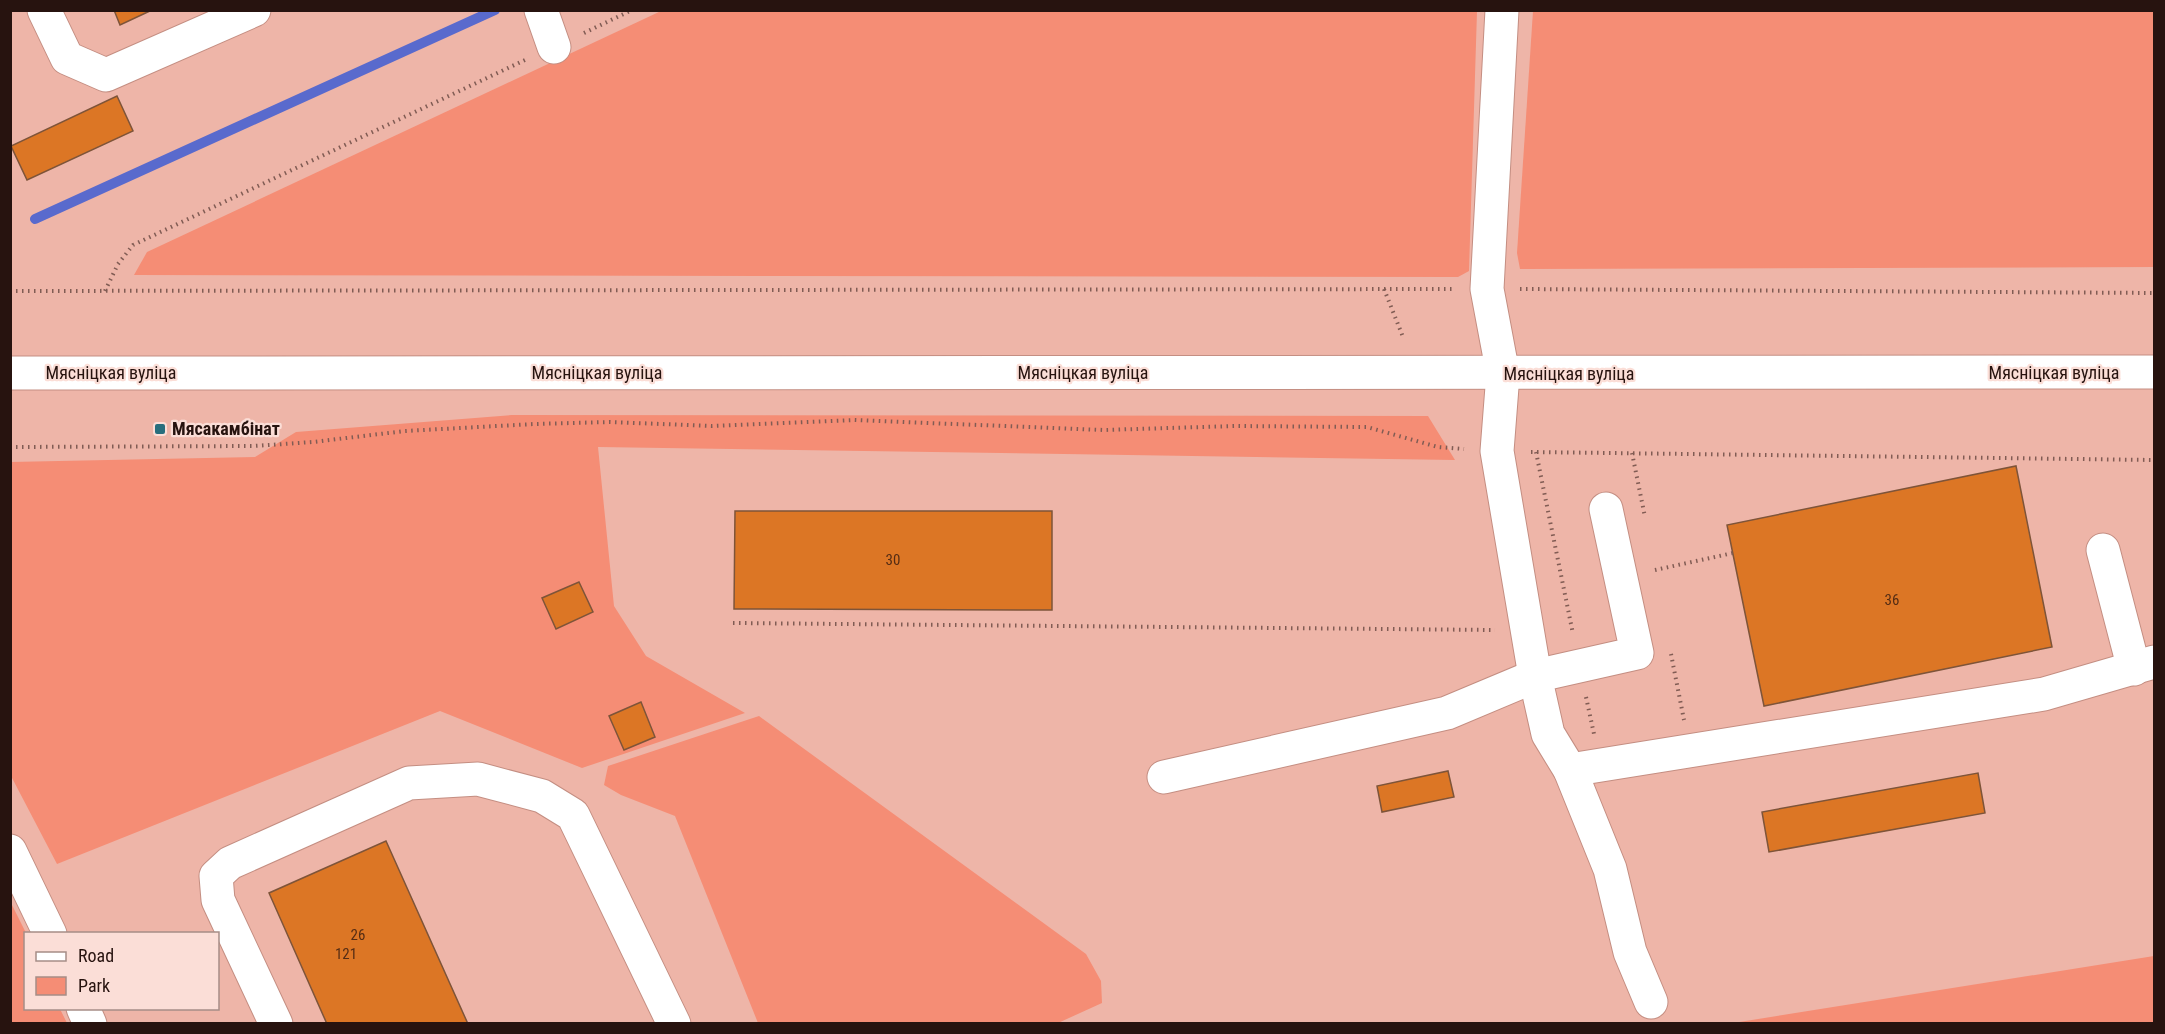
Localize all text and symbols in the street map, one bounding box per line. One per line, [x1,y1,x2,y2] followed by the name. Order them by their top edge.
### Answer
[46,362,176,383] street label: Мясніцкая вуліца
[532,362,662,383] street label: Мясніцкая вуліца
[1018,362,1148,383] street label: Мясніцкая вуліца
[1989,362,2119,383] street label: Мясніцкая вуліца
[1504,363,1634,384] street label: Мясніцкая вуліца
[172,418,280,439] place label: Мясакамбінат
[153,422,167,436] marker: Мясакамбінат
[886,551,900,569] house number: 30
[1885,591,1899,609] house number: 36
[351,926,365,944] house number: 26
[24,932,219,1010] legend
[78,945,114,966] text: Road
[335,945,357,963] house number: 121
[78,975,110,996] text: Park

